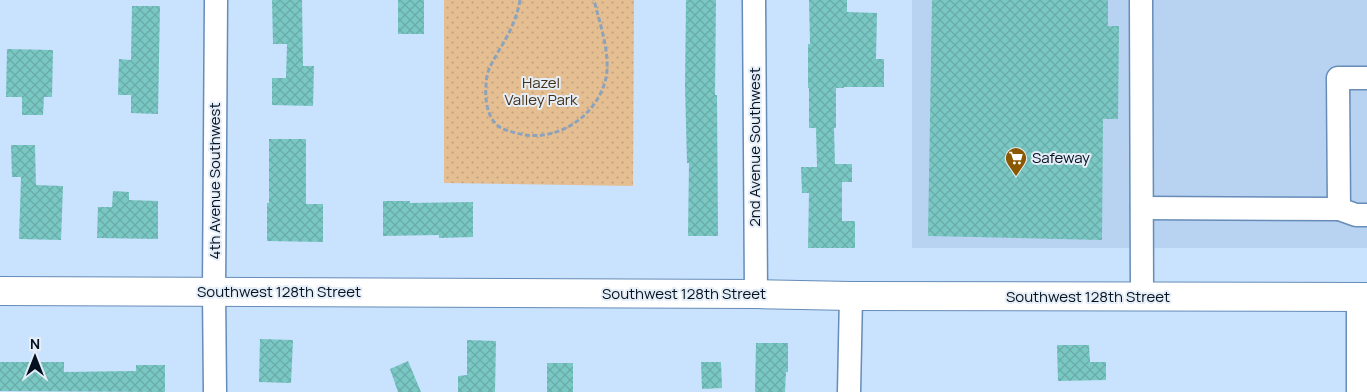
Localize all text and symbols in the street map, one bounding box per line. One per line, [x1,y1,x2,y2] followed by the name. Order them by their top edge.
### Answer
[744,67,765,227] street label: 2nd Avenue Southwest
[504,72,578,110] park label: Hazel Valley Park
[204,103,225,259] street label: 4th Avenue Southwest
[1004,146,1028,177] supermarket icon: Safeway
[1032,147,1090,168] place label: Safeway
[197,281,361,302] street label: Southwest 128th Street
[602,283,766,304] street label: Southwest 128th Street
[1006,286,1170,307] street label: Southwest 128th Street
[10,332,60,382] north arrow
[30,334,40,353] text: N

